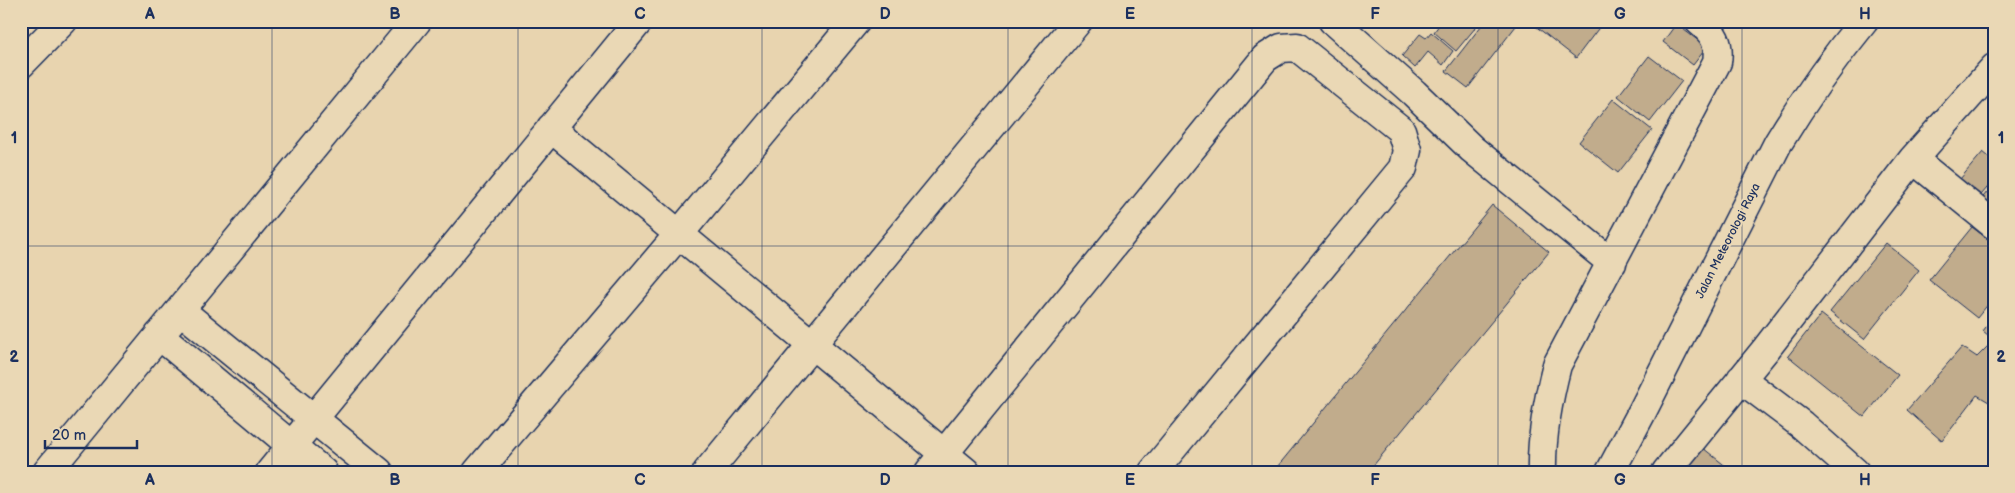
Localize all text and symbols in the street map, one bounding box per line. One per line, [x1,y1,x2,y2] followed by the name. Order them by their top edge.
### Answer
[144,5,155,24] text: A
[389,5,401,24] text: B
[634,5,646,24] text: C
[879,5,891,24] text: D
[1125,5,1135,24] text: E
[1370,5,1380,24] text: F
[1614,5,1626,24] text: G
[1859,5,1871,24] text: H
[11,129,17,148] text: 1
[1998,129,2004,148] text: 1
[1692,181,1764,301] street label: Jalan Meteorologi Raya
[9,348,19,367] text: 2
[1996,348,2006,367] text: 2
[45,418,138,450] scale bar
[52,426,86,445] text: 20 m
[144,471,155,490] text: A
[389,471,401,490] text: B
[634,471,646,490] text: C
[879,471,891,490] text: D
[1125,471,1135,490] text: E
[1370,471,1380,490] text: F
[1614,471,1626,490] text: G
[1859,471,1871,490] text: H

